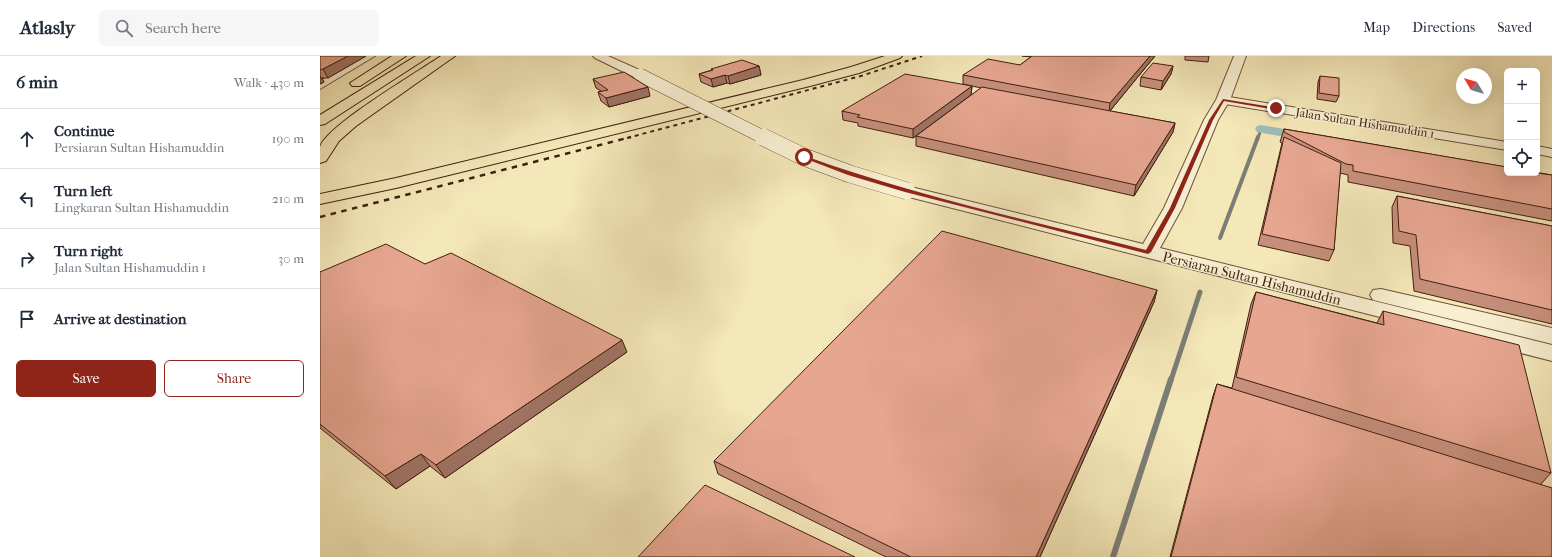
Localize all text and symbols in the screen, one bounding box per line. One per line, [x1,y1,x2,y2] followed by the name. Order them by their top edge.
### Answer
[99,10,379,46] search box
[20,17,75,39] text: Atlasly
[113,17,135,39] icon: search
[145,19,221,37] text: Search here
[1363,19,1390,36] text: Map
[1412,19,1475,36] text: Directions
[1497,19,1532,36] text: Saved
[1456,68,1492,104] north arrow
[1504,68,1540,176] map controls
[1504,68,1540,104] button: +
[16,72,58,92] text: 6 min
[234,75,304,90] text: Walk · 430 m
[1267,99,1285,117] route end
[1504,104,1540,140] button: −
[1294,105,1435,141] street label: Jalan Sultan Hishamuddin 1
[54,122,114,140] text: Continue
[16,128,38,150] icon: ahead
[272,131,304,146] text: 190 m
[54,140,224,155] text: Persiaran Sultan Hishamuddin
[1504,140,1540,176] button: locate
[795,148,813,166] route start
[54,182,112,200] text: Turn left
[16,188,38,210] icon: left
[272,191,304,206] text: 210 m
[54,200,229,215] text: Lingkaran Sultan Hishamuddin
[54,242,123,260] text: Turn right
[16,248,38,270] icon: right
[1161,248,1343,309] street label: Persiaran Sultan Hishamuddin
[278,251,304,266] text: 30 m
[54,260,206,275] text: Jalan Sultan Hishamuddin 1
[16,308,38,330] icon: arrive
[54,310,186,328] text: Arrive at destination
[16,360,156,397] button: Save
[164,360,304,397] button: Share

